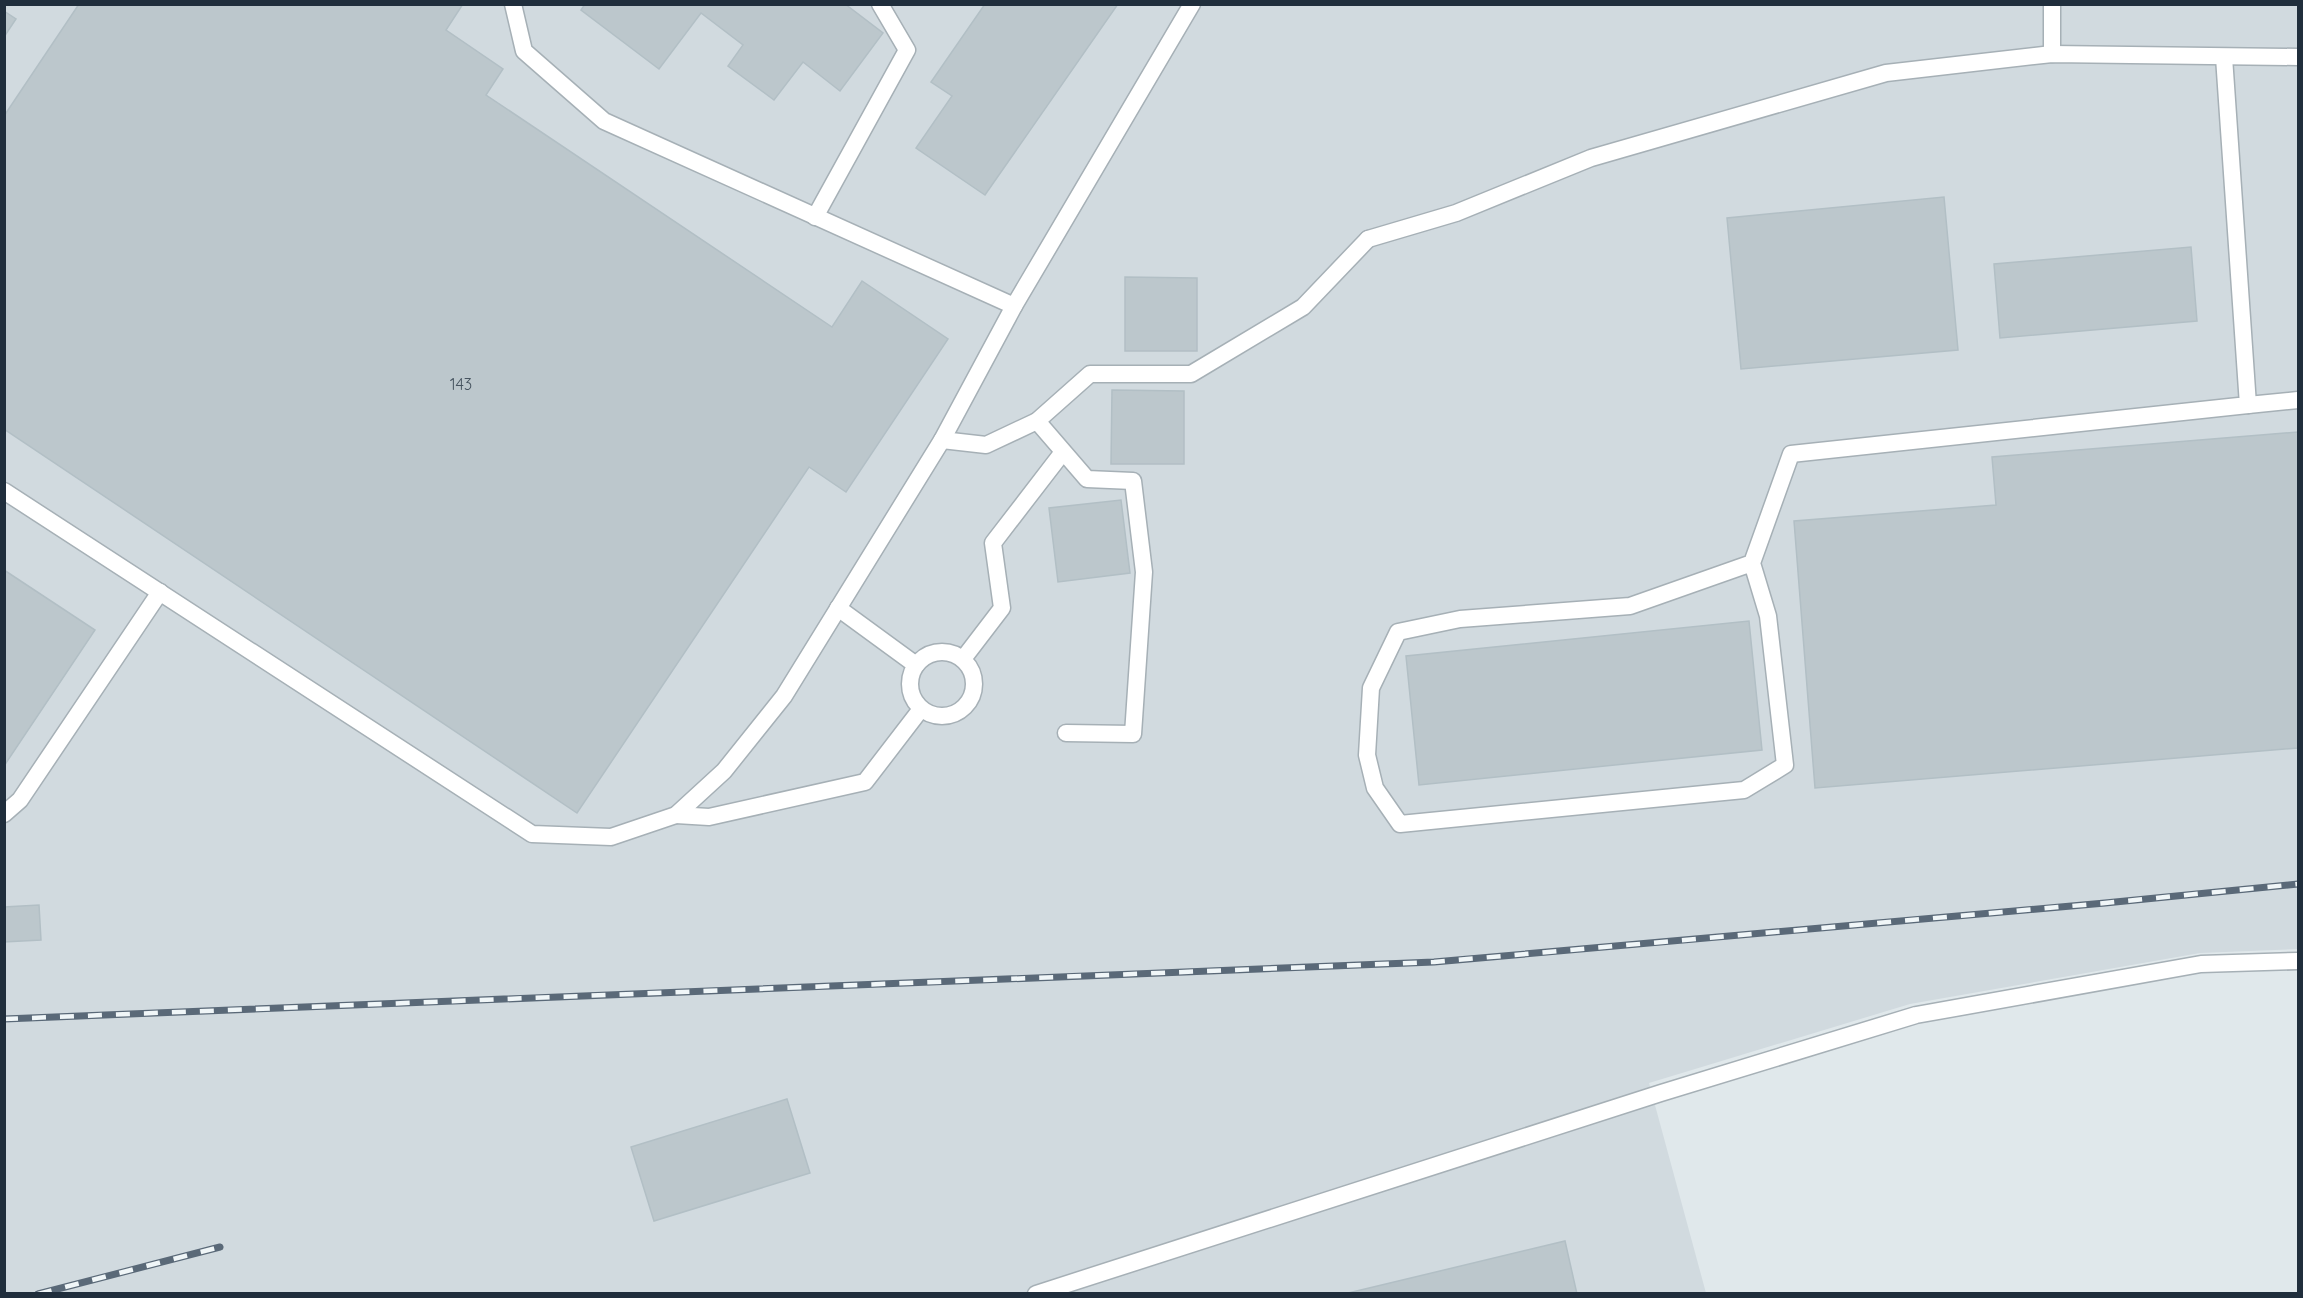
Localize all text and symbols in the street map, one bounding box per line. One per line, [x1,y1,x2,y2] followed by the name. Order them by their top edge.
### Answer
[450,374,472,394] house number: 143

